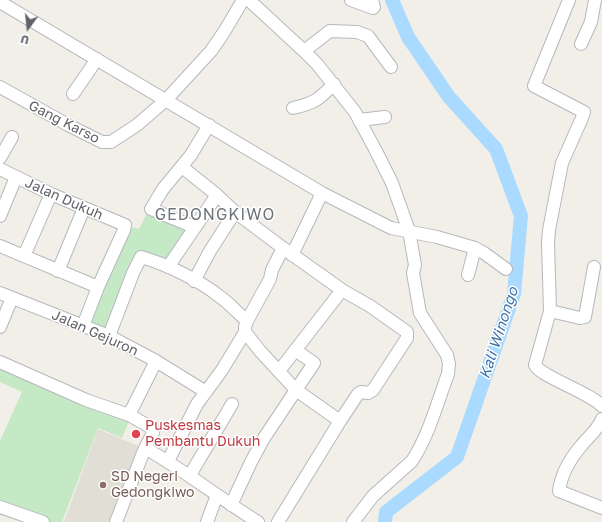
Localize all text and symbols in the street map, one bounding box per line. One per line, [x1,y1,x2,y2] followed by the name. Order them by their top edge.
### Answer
[8,8,48,48] north arrow
[19,33,30,47] text: U
[26,97,102,147] street label: Gang Karso
[22,174,106,224] street label: Jalan Dukuh
[155,205,275,225] district label: GEDONGKIWO
[476,285,522,381] water label: Kali Winongo
[49,306,141,360] street label: Jalan Gejuron
[145,418,260,450] place label: Puskesmas Pembantu Dukuh
[130,428,142,440] marker: Puskesmas Pembantu Dukuh
[111,469,194,502] place label: SD Negeri Gedongkiwo
[98,480,108,490] marker: SD Negeri Gedongkiwo

